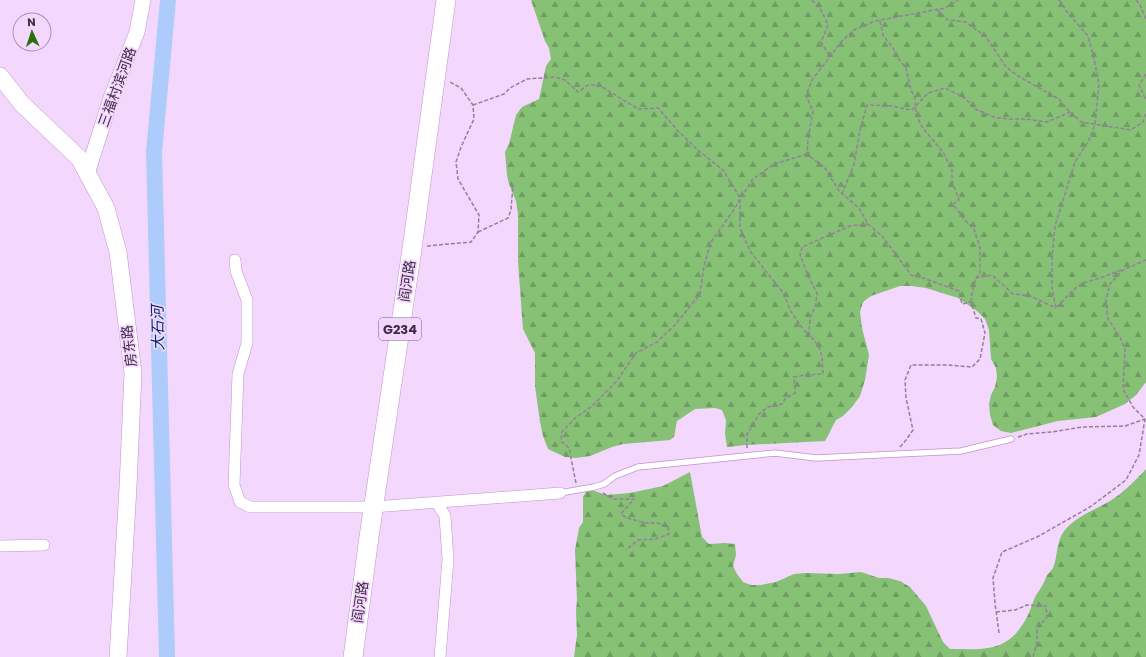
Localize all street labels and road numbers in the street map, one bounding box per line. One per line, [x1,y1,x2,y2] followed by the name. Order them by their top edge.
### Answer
[93,44,141,130] street label: 三福村滨河路
[394,259,420,303] street label: 阎河路
[379,318,421,340] road number: G234
[117,324,141,368] street label: 房东路
[347,580,373,624] street label: 阎河路

